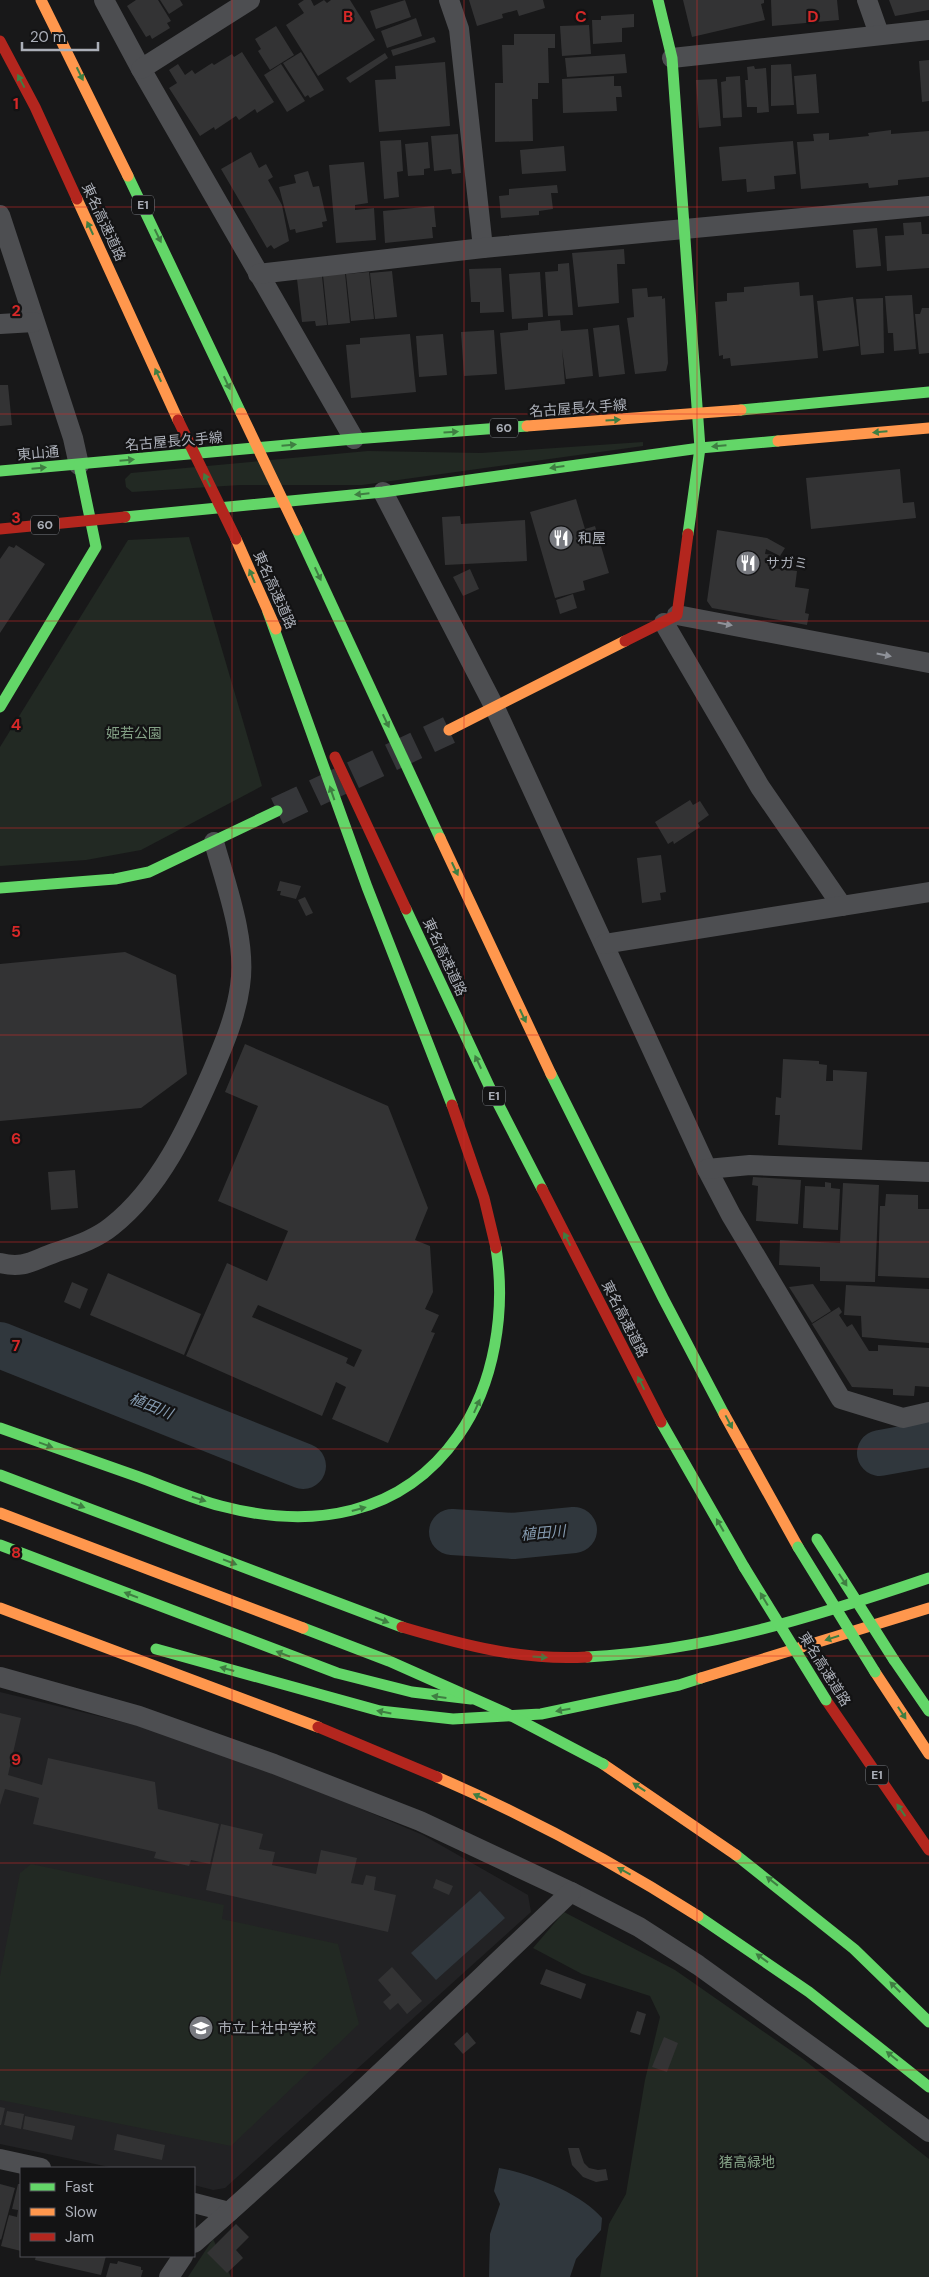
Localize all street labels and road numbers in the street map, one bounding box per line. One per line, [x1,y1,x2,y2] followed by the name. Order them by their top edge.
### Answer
[78,180,130,264] street label: 東名高速道路
[132,196,154,214] road number: E1
[528,396,628,420] street label: 名古屋長久手線
[490,418,518,438] road number: 60
[124,428,224,454] street label: 名古屋長久手線
[16,442,60,464] street label: 東山通
[31,516,59,534] road number: 60
[250,548,300,632] street label: 東名高速道路
[419,915,471,999] street label: 東名高速道路
[483,1086,505,1106] road number: E1
[598,1277,652,1361] street label: 東名高速道路
[795,1629,855,1709] street label: 東名高速道路
[866,1766,888,1784] road number: E1

